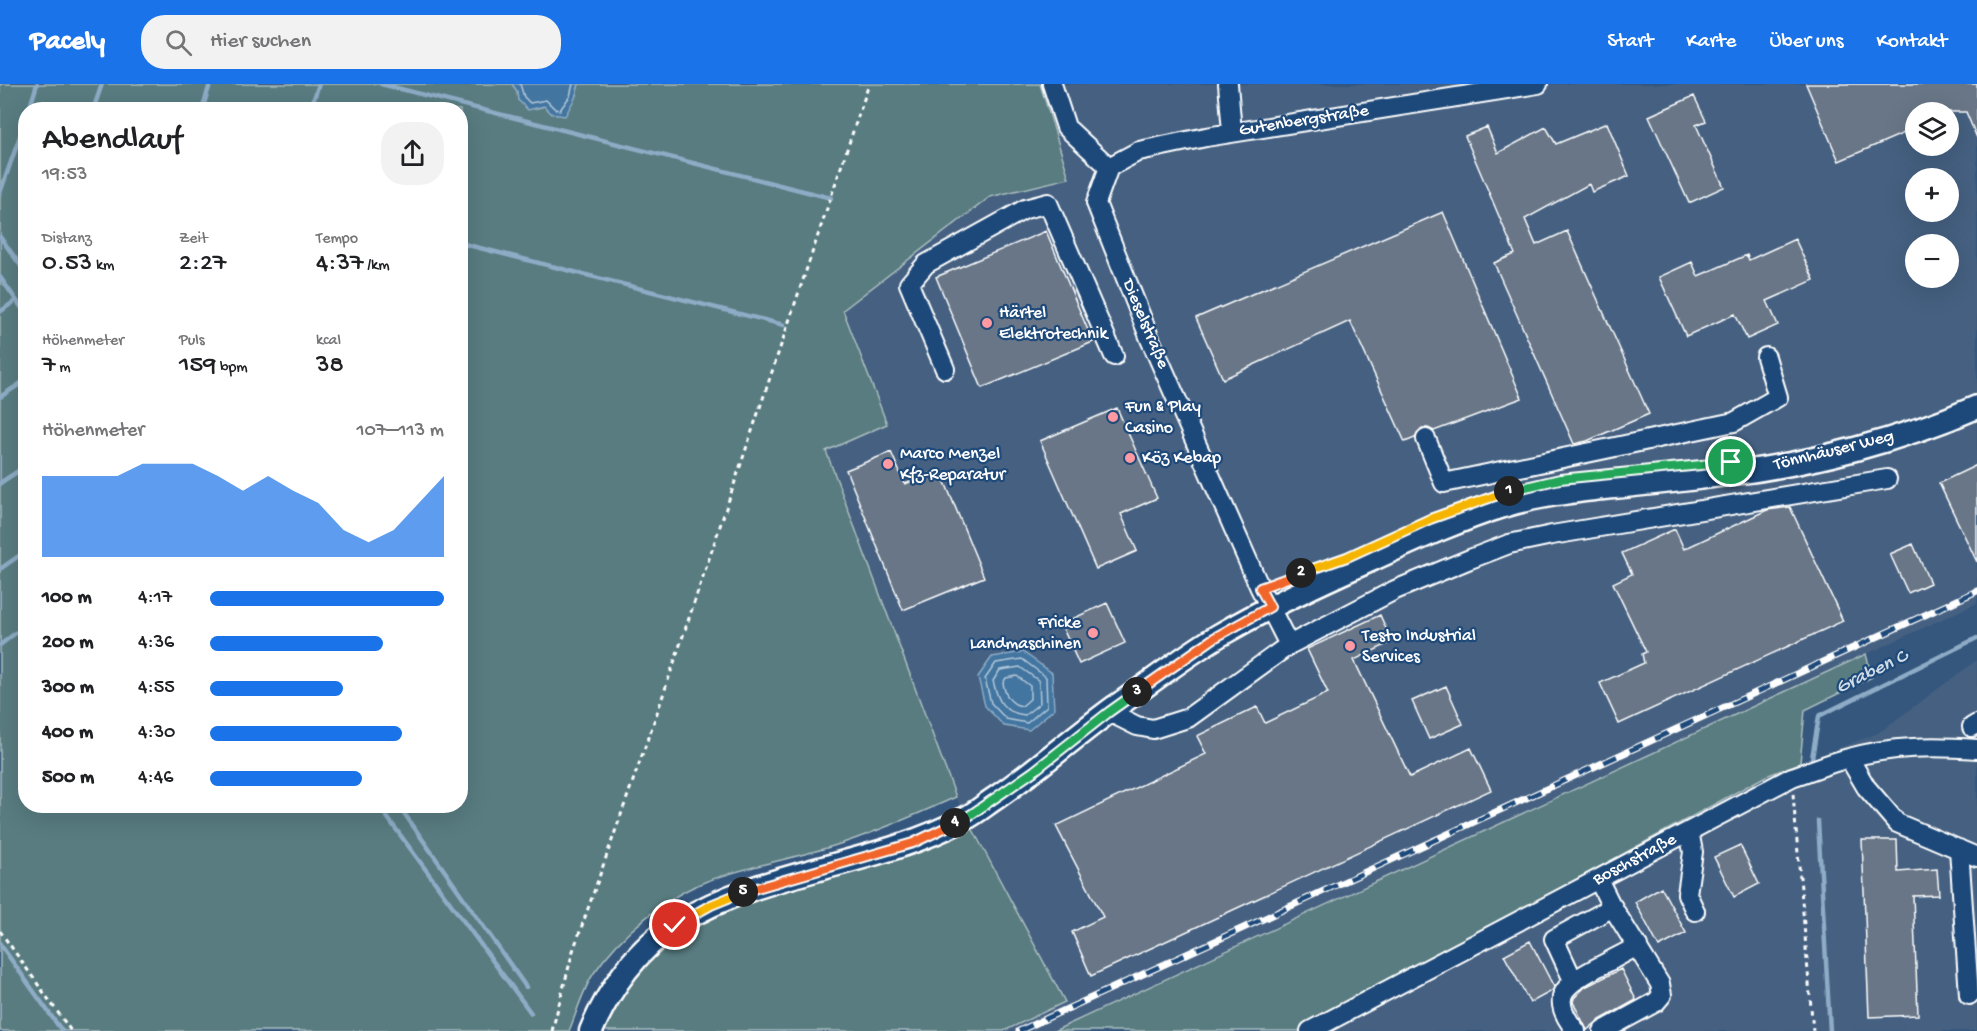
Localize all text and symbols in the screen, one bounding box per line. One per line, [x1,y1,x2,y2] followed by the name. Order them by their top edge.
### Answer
[141,15,561,69] search box
[30,26,105,59] text: Pacely
[162,26,195,59] icon: search
[210,29,311,55] text: Hier suchen
[1607,30,1653,55] text: Start
[1686,30,1736,55] text: Karte
[1769,30,1843,55] text: Über uns
[1876,30,1947,55] text: Kontakt
[1238,100,1371,142] street label: Gutenbergstraße
[1905,102,1959,288] map controls
[1905,102,1959,156] button: layers
[42,122,182,160] text: Abendlauf
[381,122,444,185] button: share
[42,164,87,187] text: 19:53
[1905,168,1959,222] button: +
[42,230,92,249] text: Distanz
[179,230,208,249] text: Zeit
[316,230,358,249] text: Tempo
[1905,234,1959,288] button: −
[42,249,92,280] text: 0.53
[179,249,226,280] text: 2:27
[316,249,363,280] text: 4:37
[92,257,114,276] text: km
[363,257,390,276] text: /km
[1116,275,1174,373] street label: Dieselstraße
[999,303,1109,345] place label: Härtel Elektrotechnik
[980,316,994,330] marker: Härtel Elektrotechnik
[42,332,124,351] text: Höhenmeter
[179,332,205,351] text: Puls
[316,332,341,351] text: kcal
[42,351,56,382] text: 7
[179,351,216,382] text: 159
[316,351,344,382] text: 38
[56,359,71,378] text: m
[216,359,248,378] text: bpm
[1124,397,1201,439] place label: Fun & Play Casino
[1106,410,1120,424] marker: Fun & Play Casino
[42,420,144,443] text: Höhenmeter
[356,420,444,443] text: 107–113 m
[1771,426,1896,476] street label: Tönnhäuser Weg
[1705,436,1756,487] pin
[900,444,1007,486] place label: Marco Menzel Kfz-Reparatur
[1714,445,1747,478] icon: arrive
[1142,448,1221,469] place label: Köz Kebap
[1123,451,1137,465] marker: Köz Kebap
[881,457,895,471] marker: Marco Menzel Kfz-Reparatur
[1494,476,1524,506] pin: 1
[1506,481,1512,500] text: 1
[1286,558,1316,588] pin: 2
[1297,563,1305,582] text: 2
[42,587,92,610] text: 100 m
[138,587,172,610] text: 4:17
[970,613,1082,655] place label: Fricke Landmaschinen
[1086,626,1100,640] marker: Fricke Landmaschinen
[1361,626,1476,668] place label: Testo Industrial Services
[42,632,93,655] text: 200 m
[138,632,174,655] text: 4:36
[1343,639,1357,653] marker: Testo Industrial Services
[1832,645,1913,700] water label: Graben C
[42,677,94,700] text: 300 m
[138,677,175,700] text: 4:55
[1122,677,1152,707] pin: 3
[1133,682,1141,701] text: 3
[42,722,93,745] text: 400 m
[138,722,175,745] text: 4:30
[42,767,94,790] text: 500 m
[138,767,173,790] text: 4:46
[940,808,970,838] pin: 4
[951,813,959,832] text: 4
[1589,829,1681,891] street label: Boschstraße
[728,877,758,907] pin: 5
[739,882,747,901] text: 5
[649,899,700,950] pin
[658,908,691,941] icon: check

